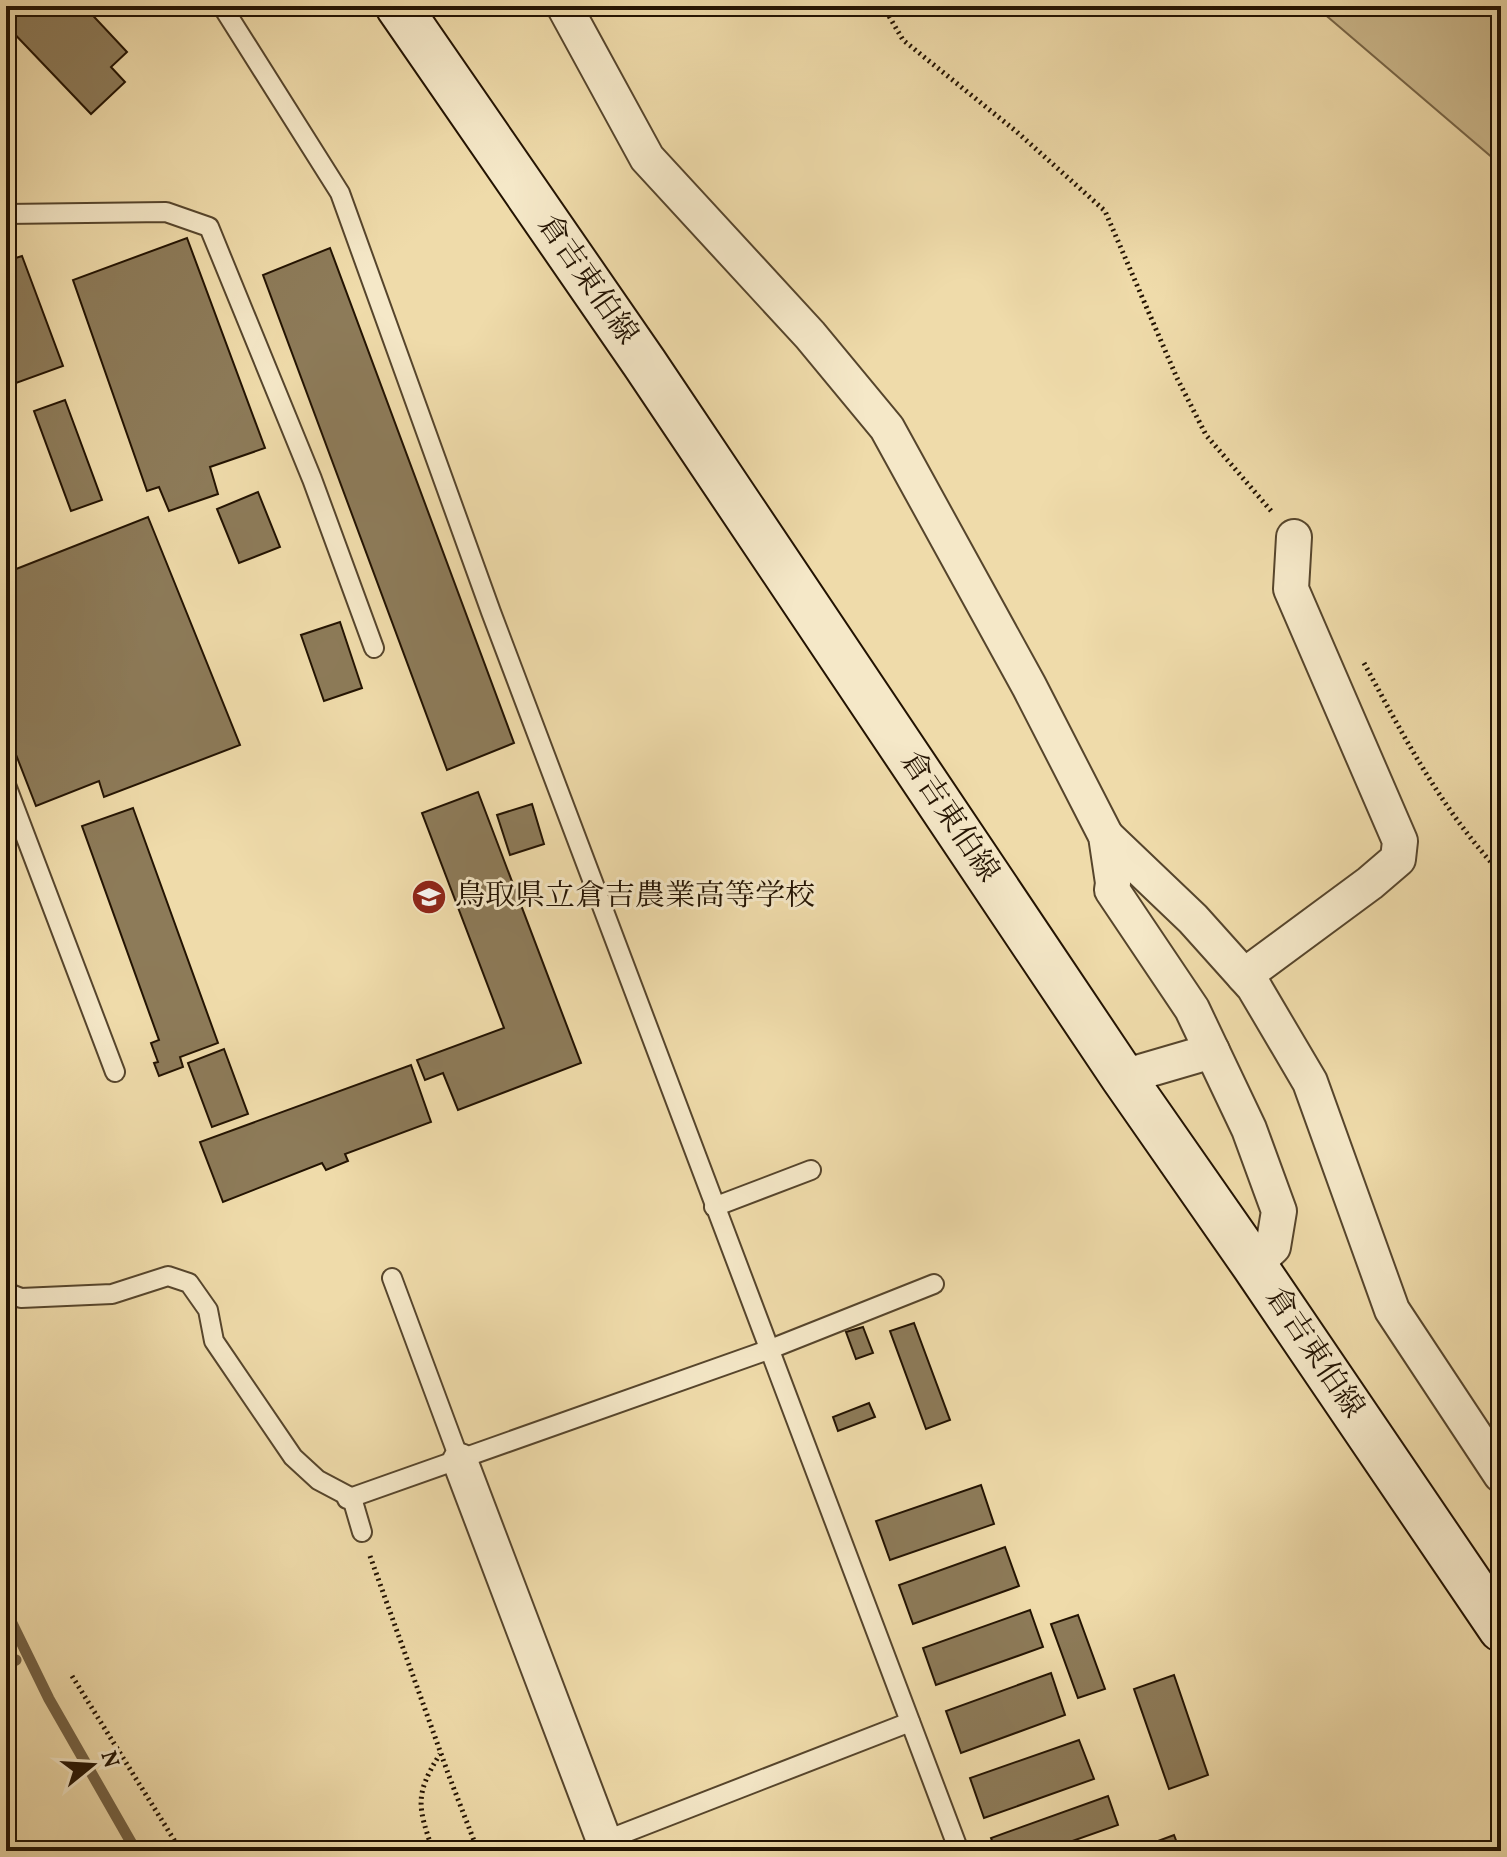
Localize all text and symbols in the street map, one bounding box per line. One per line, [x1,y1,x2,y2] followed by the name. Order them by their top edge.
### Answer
[527,207,647,353] street label: 倉吉東伯線
[890,743,1008,891] street label: 倉吉東伯線
[455,876,815,918] place label: 鳥取県立倉吉農業高等学校
[410,878,448,916] school or university icon: 鳥取県立倉吉農業高等学校
[1255,1279,1373,1427] street label: 倉吉東伯線
[52,1725,132,1805] north arrow
[91,1747,126,1772] text: N

